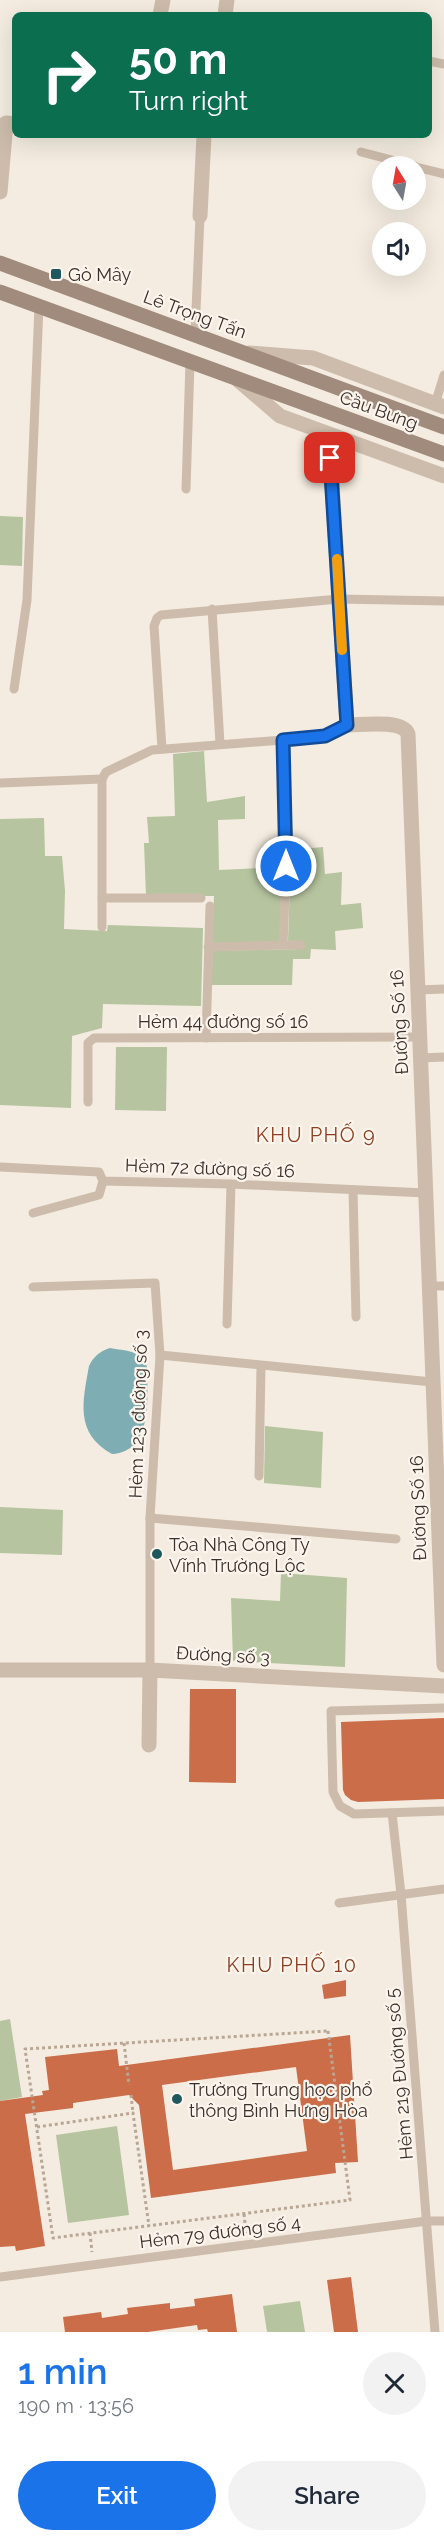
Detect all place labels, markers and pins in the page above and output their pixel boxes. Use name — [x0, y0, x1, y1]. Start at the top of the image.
place label: Gò Mây — [68, 264, 131, 285]
marker: Gò Mây — [49, 267, 63, 281]
pin — [304, 432, 355, 483]
place label: Tòa Nhà Công Ty Vĩnh Trường Lộc — [169, 1534, 310, 1576]
marker: Tòa Nhà Công Ty Vĩnh Trường Lộc — [150, 1547, 164, 1561]
place label: Trường Trung học phổ thông Bình Hưng Hòa — [189, 2079, 373, 2121]
marker: Trường Trung học phổ thông Bình Hưng Hòa — [170, 2092, 184, 2106]

